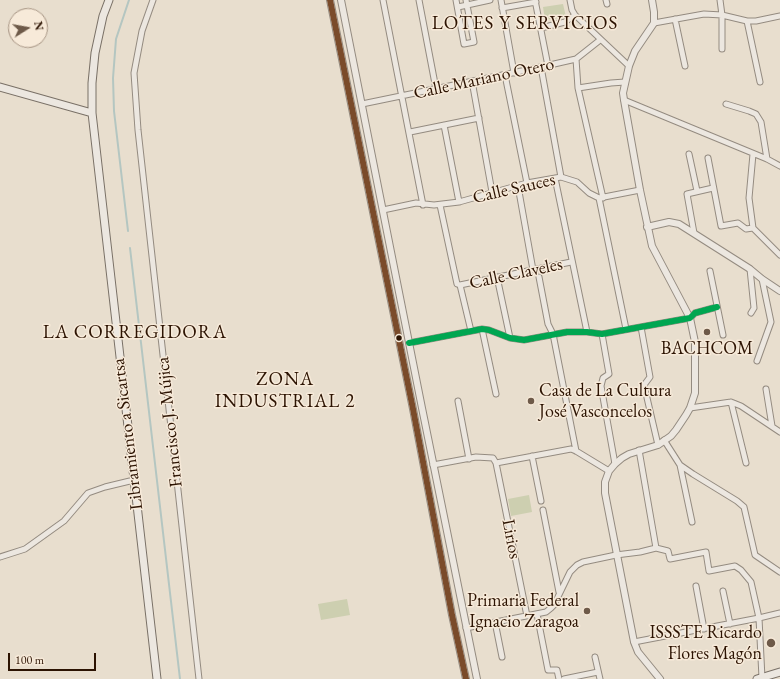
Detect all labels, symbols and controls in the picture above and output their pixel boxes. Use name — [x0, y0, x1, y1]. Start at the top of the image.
north arrow — [8, 8, 48, 48]
district label: LOTES Y SERVICIOS — [432, 13, 618, 35]
text: N — [31, 20, 47, 32]
street label: Calle Mariano Otero — [412, 54, 556, 104]
street label: Calle Sauces — [471, 169, 557, 209]
street label: Calle Claveles — [467, 254, 565, 294]
district label: LA CORREGIDORA — [43, 322, 227, 344]
marker: BACHCOM — [702, 327, 712, 337]
unlabelled marker — [394, 333, 404, 343]
place label: BACHCOM — [661, 338, 753, 360]
street label: Francisco J. Mújica — [152, 356, 188, 488]
street label: Libramiento a Sicartsa — [108, 357, 148, 511]
district label: ZONA INDUSTRIAL 2 — [215, 369, 355, 413]
place label: Casa de La Cultura José Vasconcelos — [539, 380, 671, 422]
marker: Casa de La Cultura José Vasconcelos — [526, 396, 536, 406]
street label: Lirios — [497, 517, 525, 561]
place label: Primaria Federal Ignacio Zaragoa — [467, 590, 579, 632]
marker: Primaria Federal Ignacio Zaragoa — [582, 606, 592, 616]
place label: ISSSTE Ricardo Flores Magón — [649, 622, 762, 664]
marker: ISSSTE Ricardo Flores Magón — [765, 637, 777, 649]
scale bar — [10, 645, 98, 671]
text: 100 m — [15, 652, 44, 668]

